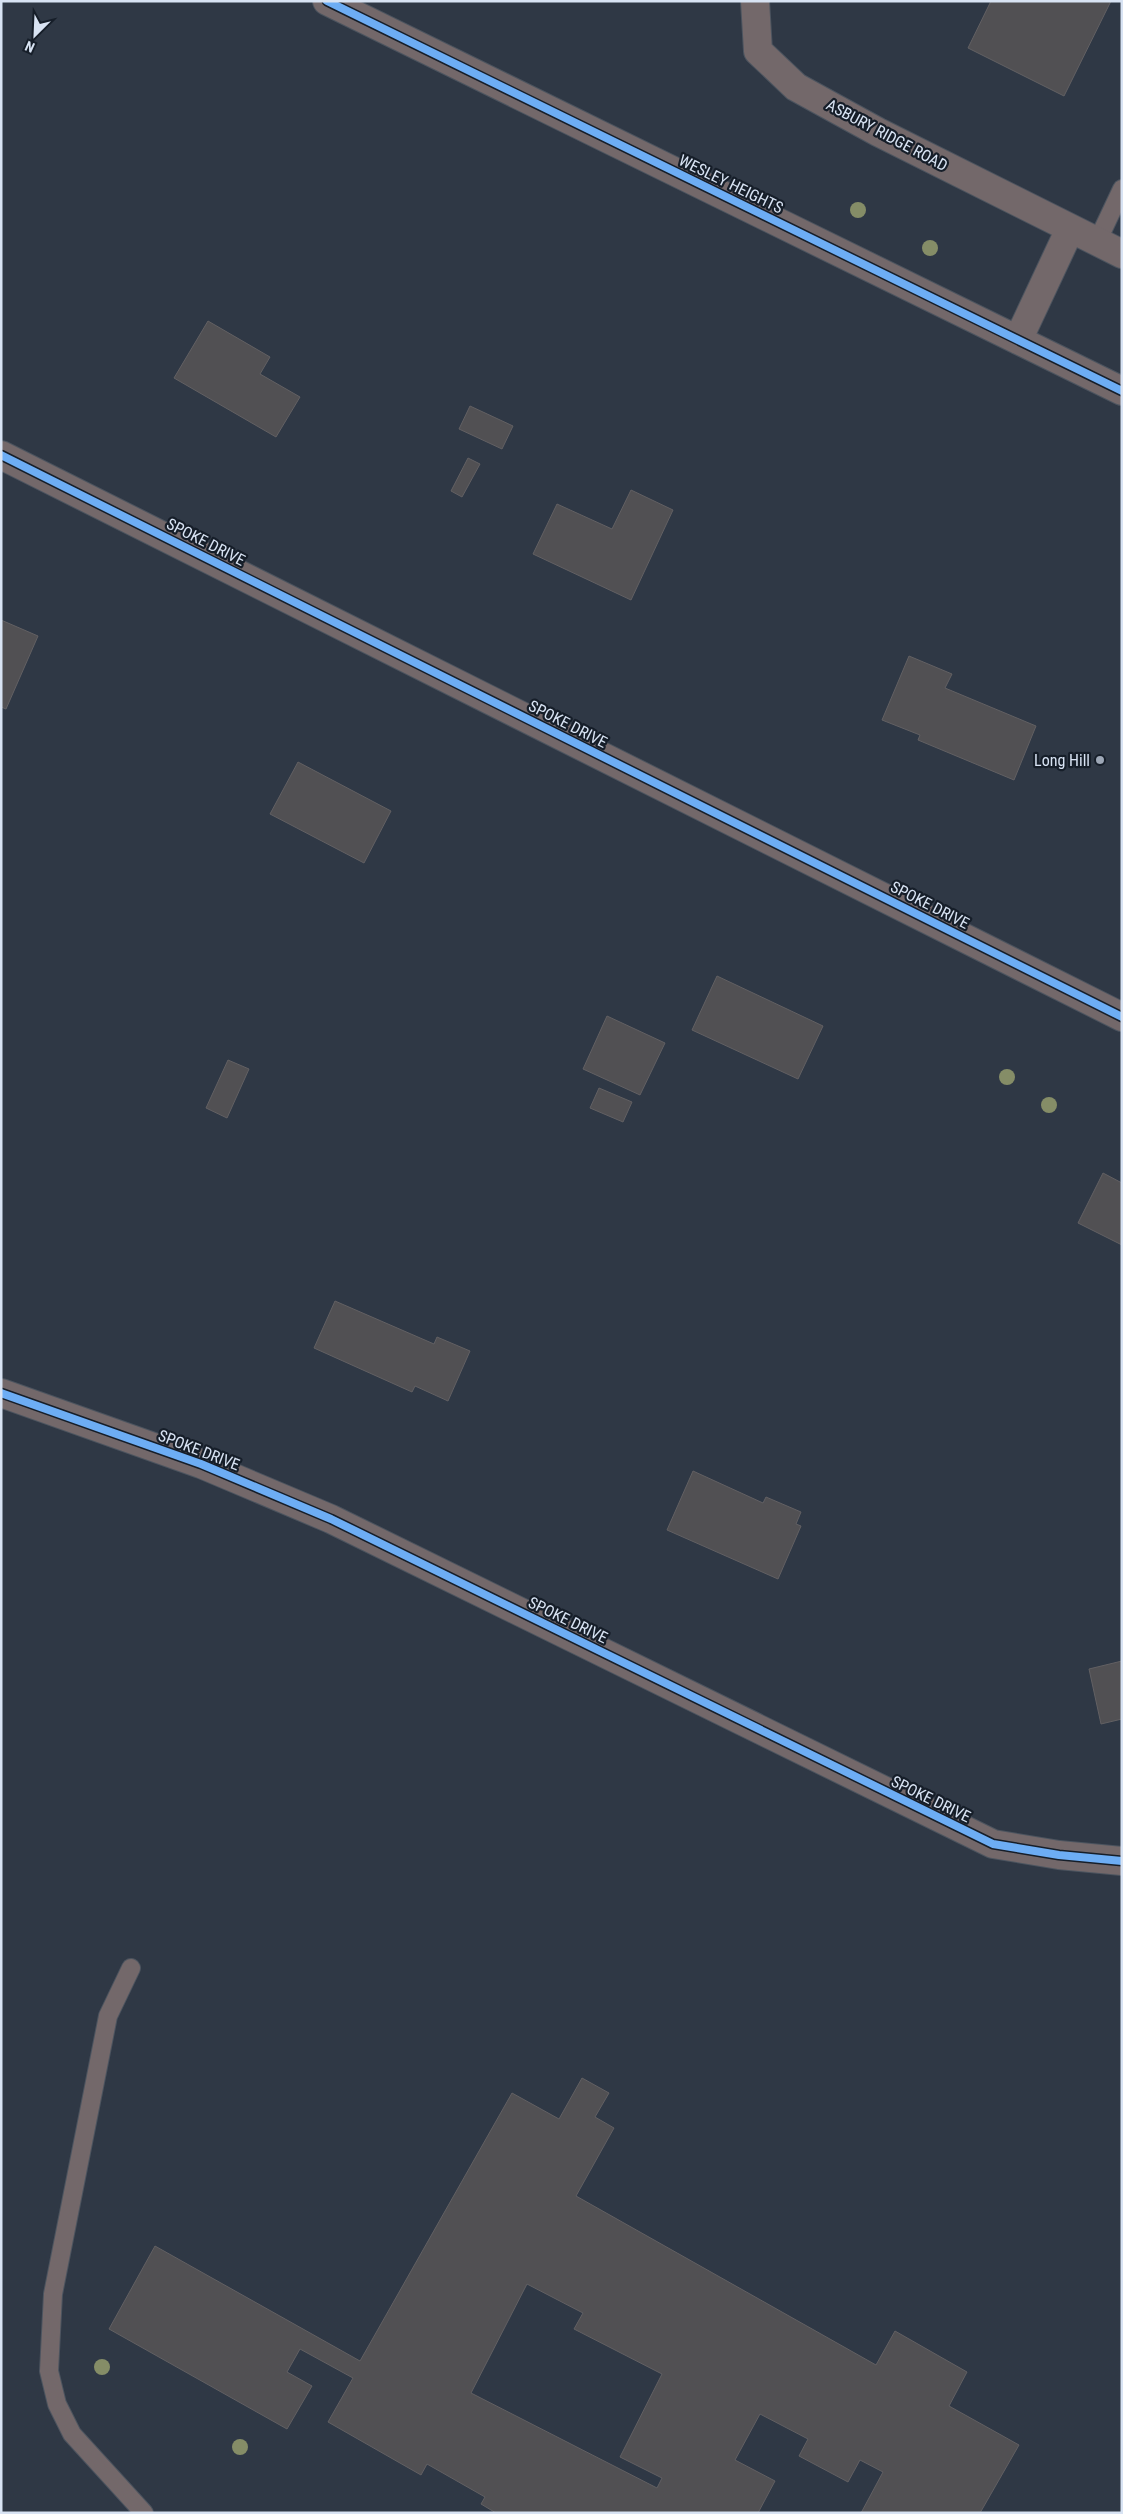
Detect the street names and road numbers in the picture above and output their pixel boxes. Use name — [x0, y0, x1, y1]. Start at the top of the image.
street label: ASBURY RIDGE ROAD — [823, 95, 951, 175]
street label: WESLEY HEIGHTS — [676, 151, 786, 217]
street label: SPOKE DRIVE — [164, 514, 249, 570]
street label: SPOKE DRIVE — [526, 696, 611, 752]
street label: SPOKE DRIVE — [888, 877, 973, 933]
street label: SPOKE DRIVE — [156, 1426, 242, 1474]
street label: SPOKE DRIVE — [525, 1593, 611, 1647]
street label: SPOKE DRIVE — [888, 1772, 974, 1826]

